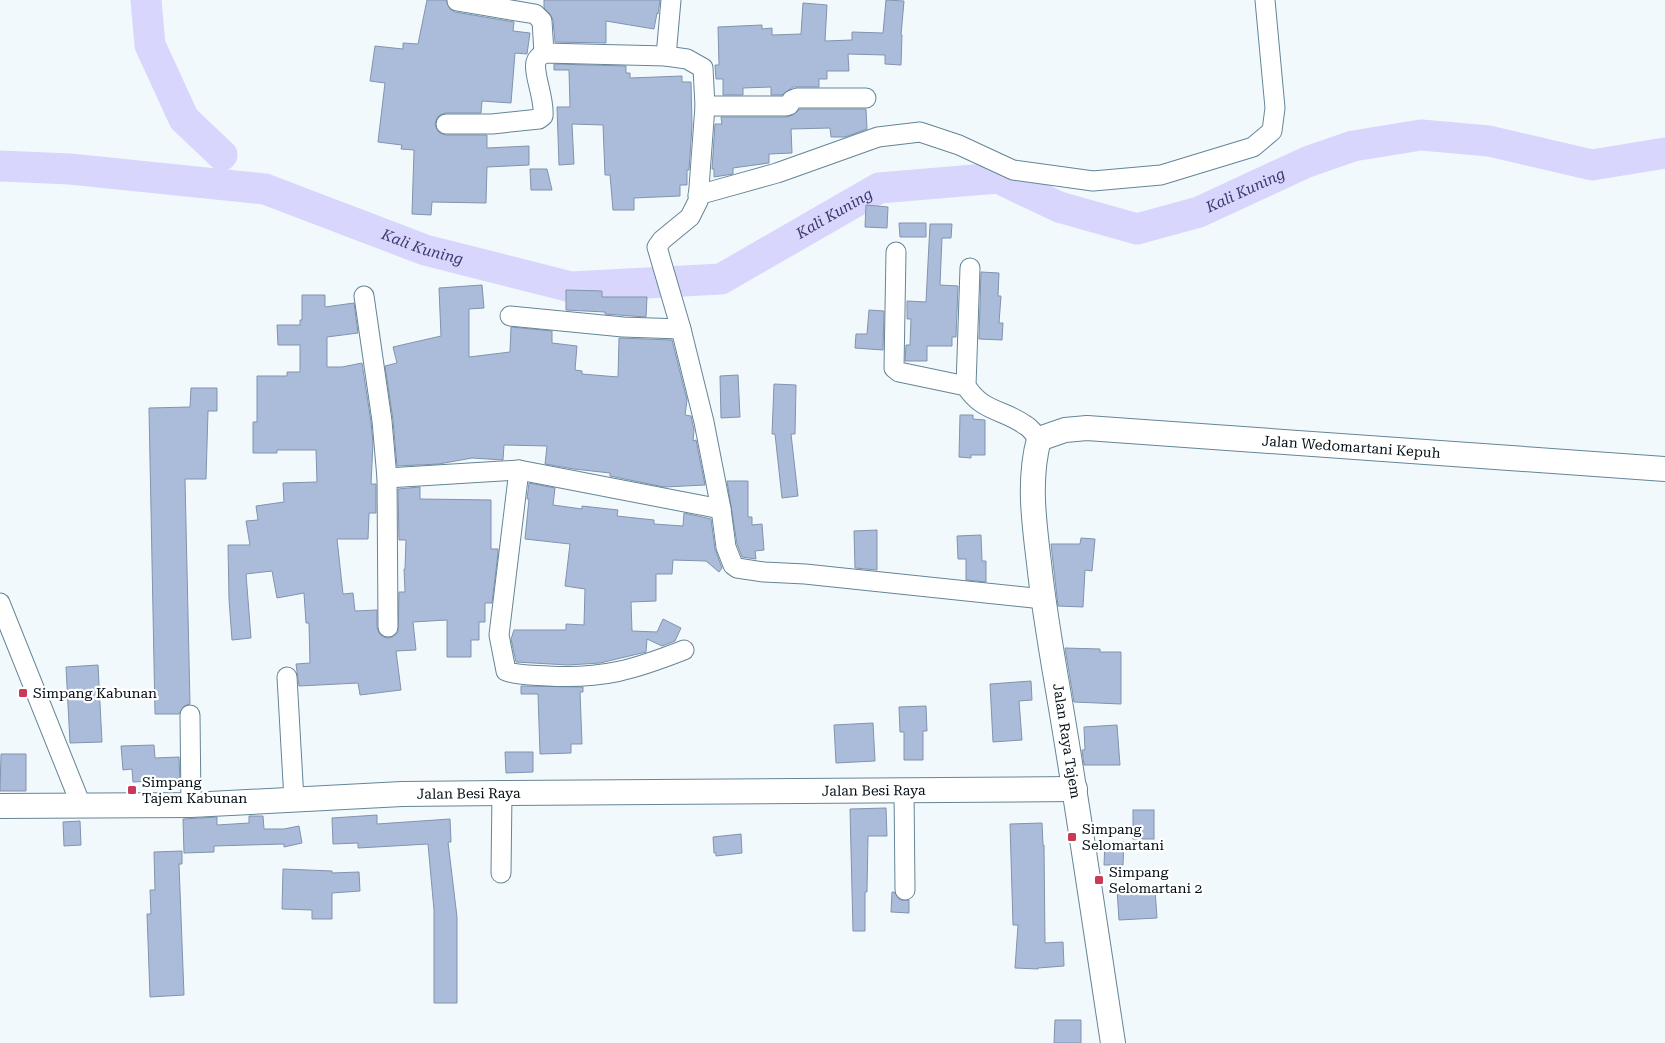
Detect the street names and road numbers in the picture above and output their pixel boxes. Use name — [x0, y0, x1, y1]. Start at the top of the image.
street label: Jalan Wedomartani Kepuh — [1261, 432, 1441, 461]
street label: Jalan Raya Tajem — [1050, 682, 1084, 800]
street label: Jalan Besi Raya — [822, 782, 926, 799]
street label: Jalan Besi Raya — [417, 785, 521, 802]

